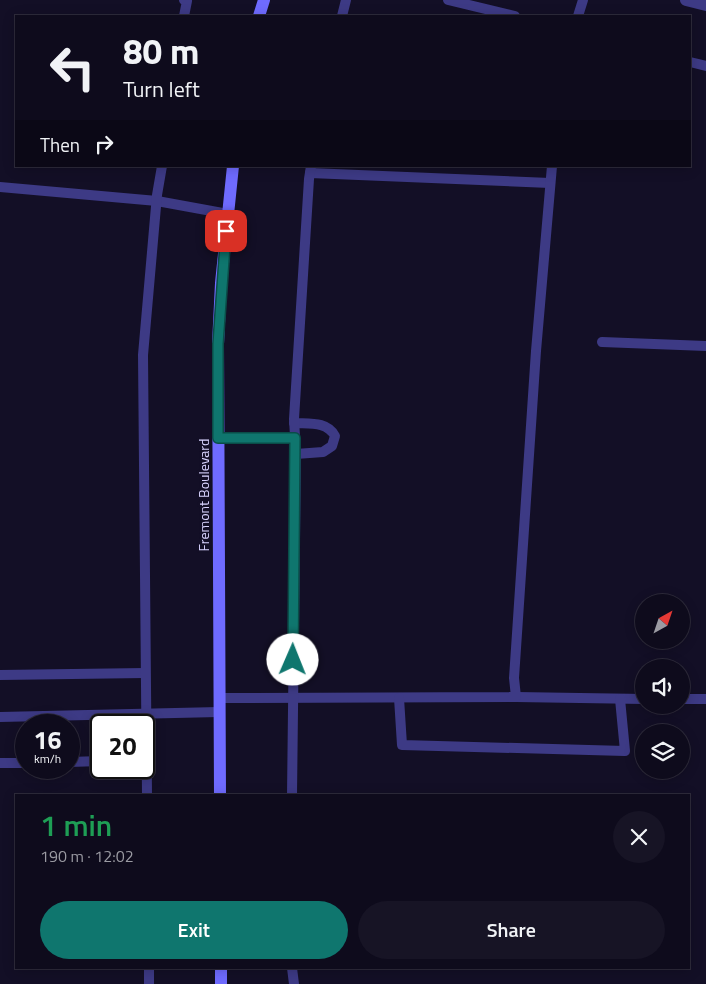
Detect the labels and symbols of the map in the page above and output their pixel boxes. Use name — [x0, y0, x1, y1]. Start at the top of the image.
pin — [205, 210, 247, 252]
street label: Fremont Boulevard — [193, 439, 214, 551]
north arrow — [635, 594, 690, 649]
position arrow — [266, 633, 318, 685]
speed limit sign: 20 — [90, 714, 155, 779]

